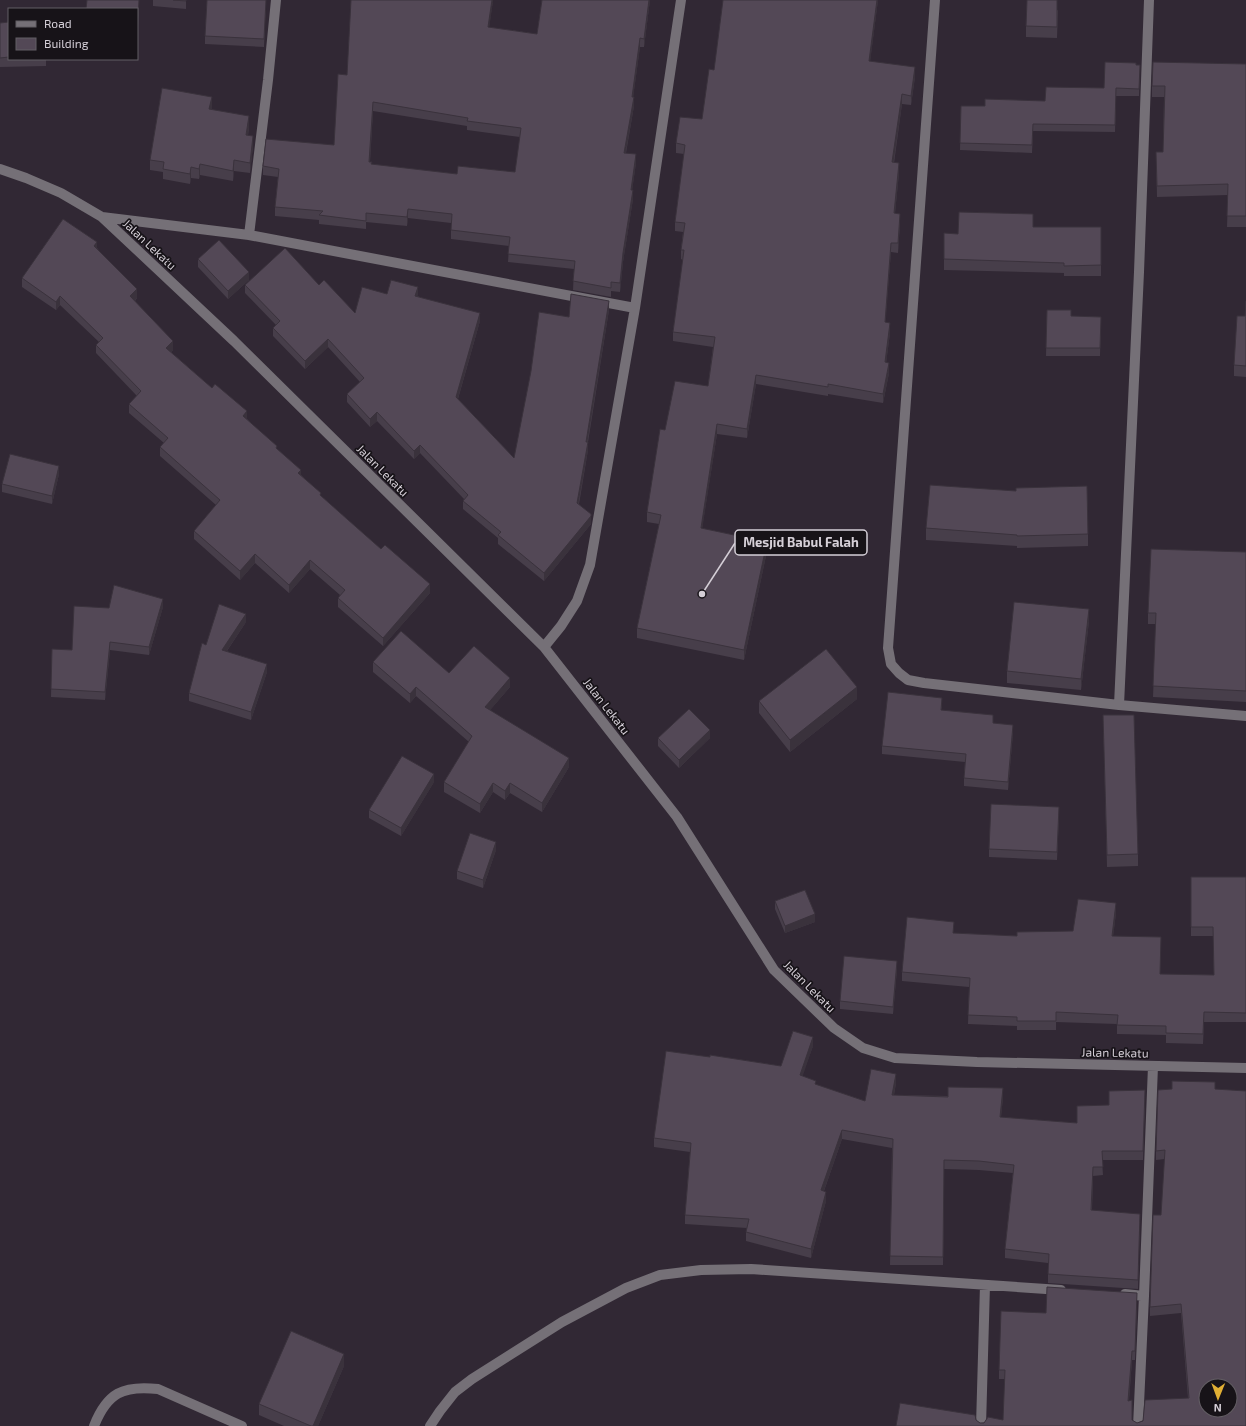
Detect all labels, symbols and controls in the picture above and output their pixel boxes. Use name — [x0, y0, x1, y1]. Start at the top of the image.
legend — [8, 8, 138, 60]
text: Road — [44, 16, 72, 30]
text: Building — [44, 36, 89, 50]
street label: Jalan Lekatu — [121, 216, 179, 272]
street label: Jalan Lekatu — [354, 441, 412, 499]
callout: Mesjid Babul Falah — [735, 530, 867, 555]
text: Mesjid Babul Falah — [743, 534, 859, 550]
street label: Jalan Lekatu — [581, 675, 633, 737]
street label: Jalan Lekatu — [781, 957, 839, 1015]
street label: Jalan Lekatu — [1081, 1044, 1149, 1060]
north arrow — [1198, 1378, 1238, 1418]
text: N — [1214, 1402, 1222, 1415]

